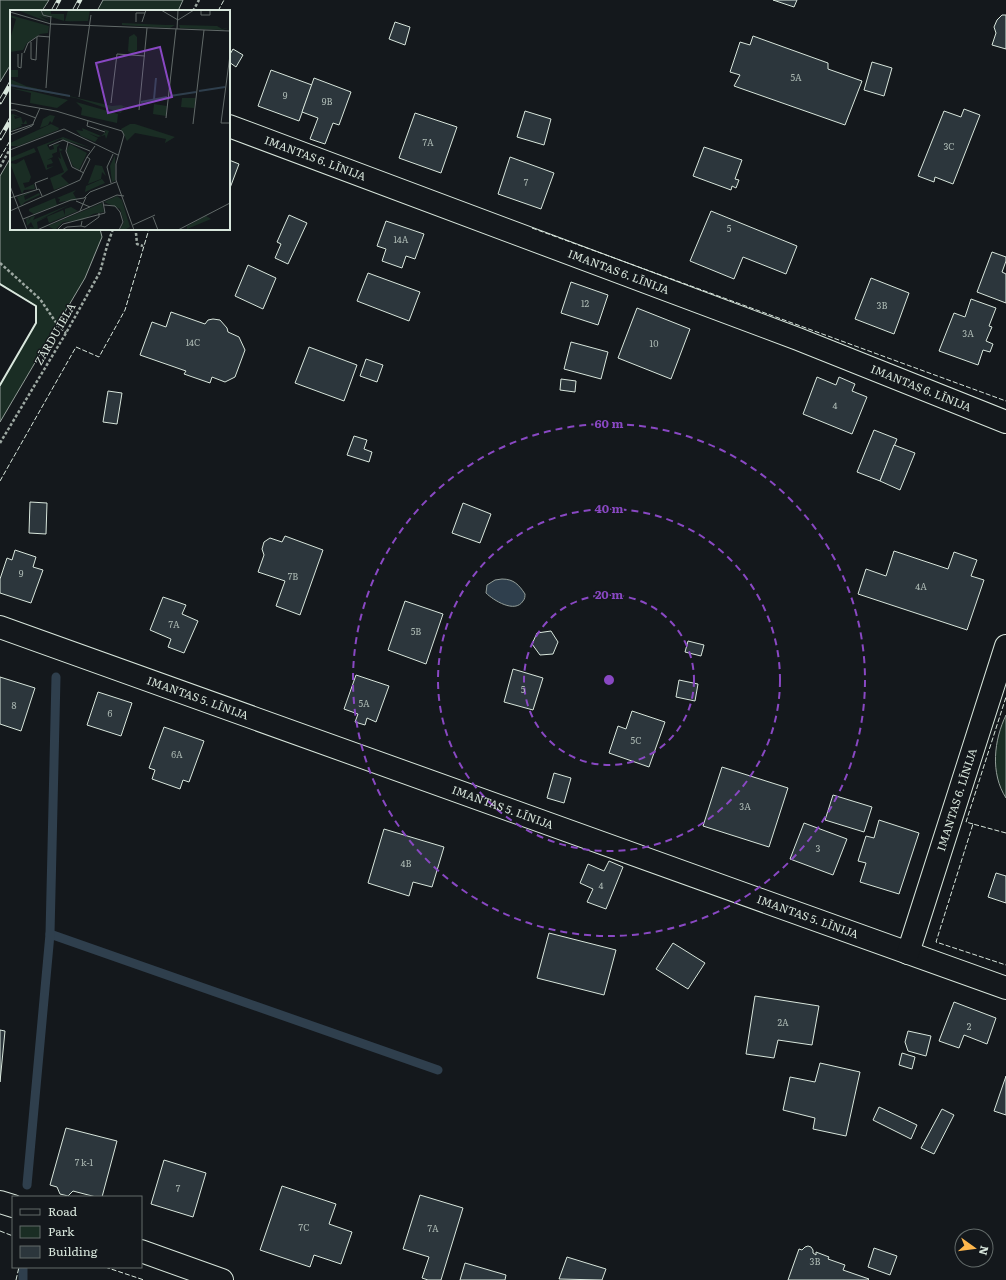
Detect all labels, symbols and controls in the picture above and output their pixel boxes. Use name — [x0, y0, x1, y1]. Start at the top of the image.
inset map — [10, 10, 230, 230]
house number: 5A — [790, 70, 802, 84]
house number: 9 — [283, 88, 288, 102]
house number: 9B — [322, 94, 332, 108]
street label: IMANTAS 6. LĪNIJA — [263, 131, 369, 184]
house number: 7A — [422, 135, 434, 149]
house number: 3C — [943, 139, 955, 153]
house number: 7 — [524, 175, 529, 189]
house number: 5 — [727, 221, 732, 235]
house number: 14A — [394, 232, 409, 246]
street label: IMANTAS 6. LĪNIJA — [566, 245, 672, 297]
house number: 12 — [581, 296, 590, 310]
house number: 3B — [877, 298, 887, 312]
street label: ZĀRDU IELA — [30, 299, 78, 368]
house number: 3A — [962, 326, 974, 340]
house number: 14C — [186, 335, 200, 349]
house number: 10 — [650, 336, 658, 350]
street label: IMANTAS 6. LĪNIJA — [869, 360, 974, 414]
house number: 4 — [833, 398, 838, 412]
text: 60 m — [595, 414, 623, 432]
text: 40 m — [595, 499, 624, 517]
house number: 9 — [19, 566, 24, 580]
house number: 7B — [288, 569, 298, 583]
house number: 4A — [915, 579, 927, 593]
text: 20 m — [595, 585, 623, 603]
house number: 7A — [168, 617, 180, 631]
house number: 5B — [411, 624, 421, 638]
street label: IMANTAS 5. LĪNIJA — [145, 671, 251, 723]
centre of rings — [602, 673, 616, 687]
house number: 5 — [521, 682, 526, 696]
house number: 5A — [358, 696, 370, 710]
house number: 8 — [12, 698, 17, 712]
house number: 6 — [108, 706, 113, 720]
house number: 5C — [631, 733, 641, 747]
street label: IMANTAS 6. LĪNIJA — [932, 746, 980, 853]
house number: 6A — [171, 747, 183, 761]
street label: IMANTAS 5. LĪNIJA — [450, 781, 556, 832]
house number: 3A — [739, 799, 751, 813]
house number: 3 — [816, 841, 821, 855]
house number: 4B — [401, 856, 412, 870]
house number: 4 — [599, 878, 604, 892]
street label: IMANTAS 5. LĪNIJA — [755, 890, 861, 941]
house number: 2A — [777, 1015, 789, 1029]
house number: 2 — [967, 1019, 972, 1033]
house number: 7 k-1 — [75, 1155, 94, 1169]
house number: 7 — [176, 1181, 181, 1195]
legend — [12, 1196, 142, 1268]
text: Road — [48, 1202, 78, 1220]
house number: 7C — [299, 1220, 309, 1234]
house number: 7A — [427, 1221, 439, 1235]
text: Park — [48, 1222, 75, 1240]
north arrow — [954, 1228, 994, 1268]
text: Building — [48, 1242, 98, 1260]
text: N — [976, 1244, 994, 1257]
house number: 3B — [810, 1254, 820, 1268]

